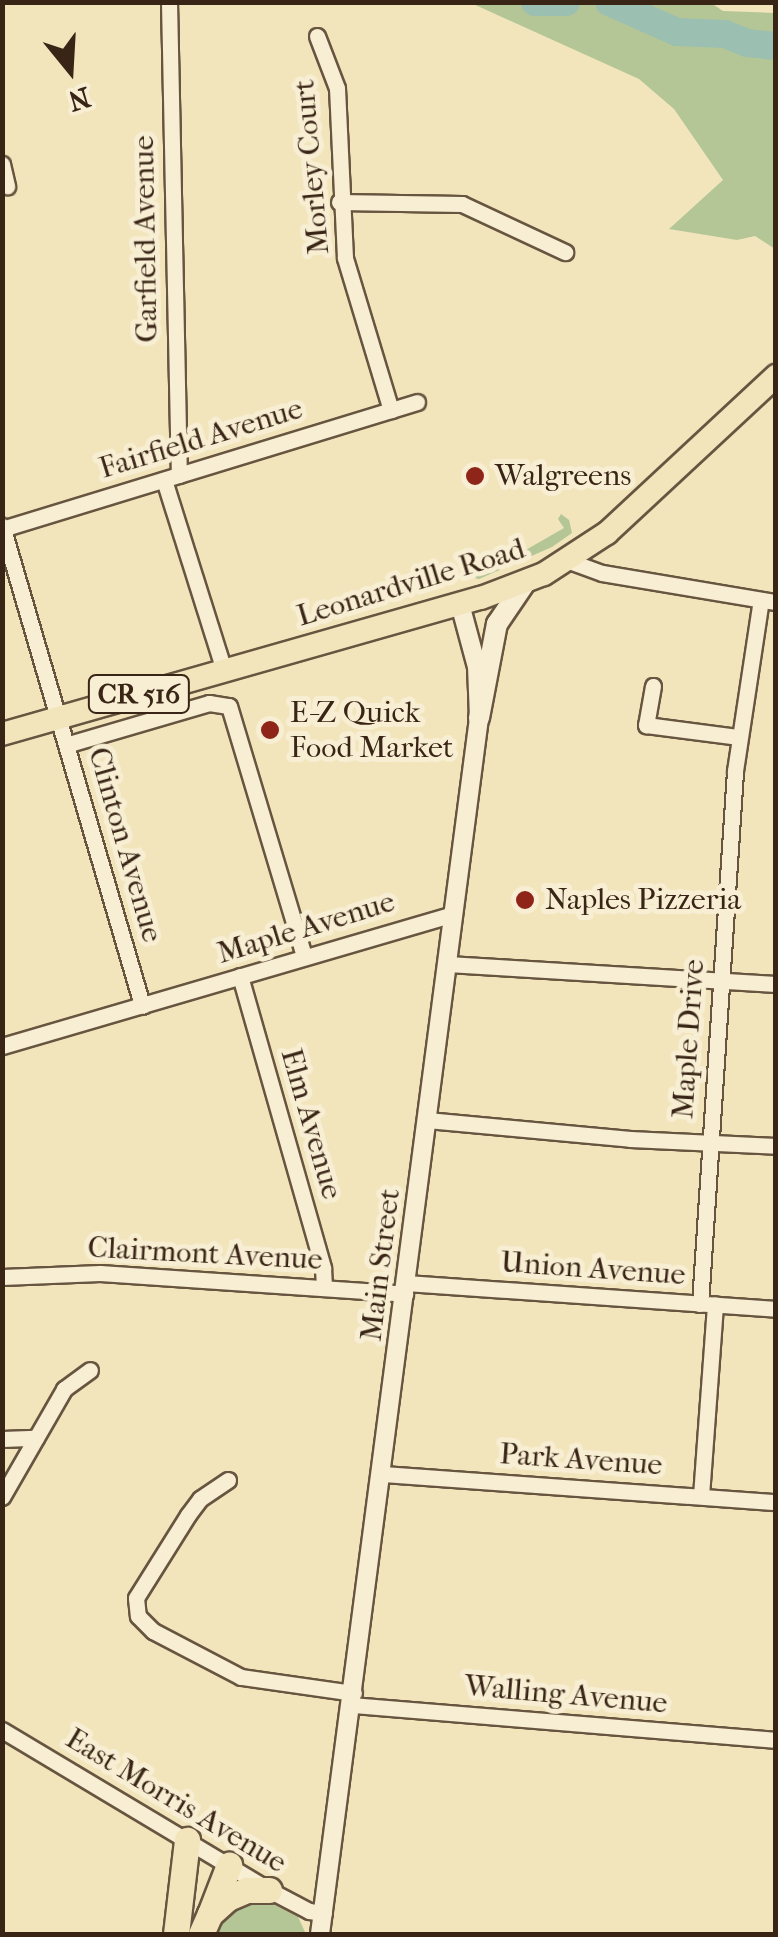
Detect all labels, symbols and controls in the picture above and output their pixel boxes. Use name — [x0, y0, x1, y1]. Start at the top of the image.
north arrow — [20, 20, 120, 120]
street label: Morley Court — [286, 78, 338, 256]
text: N — [64, 80, 95, 118]
street label: Garfield Avenue — [126, 135, 166, 343]
street label: Fairfield Avenue — [95, 391, 307, 487]
place label: Walgreens — [495, 458, 631, 494]
marker: Walgreens — [464, 465, 486, 487]
street label: Leonardville Road — [293, 531, 529, 635]
road number: CR 516 — [86, 671, 192, 717]
place label: E-Z Quick Food Market — [290, 695, 454, 766]
marker: E-Z Quick Food Market — [259, 719, 281, 741]
street label: Clinton Avenue — [80, 743, 170, 947]
place label: Naples Pizzeria — [545, 882, 741, 918]
street label: Maple Avenue — [213, 884, 399, 972]
marker: Naples Pizzeria — [514, 889, 536, 911]
street label: Maple Drive — [665, 958, 713, 1120]
street label: Elm Avenue — [272, 1045, 350, 1203]
street label: Main Street — [354, 1187, 408, 1343]
street label: Clairmont Avenue — [87, 1230, 323, 1278]
street label: Union Avenue — [499, 1245, 687, 1293]
street label: Park Avenue — [498, 1436, 664, 1484]
street label: Walling Avenue — [463, 1668, 669, 1722]
street label: East Morris Avenue — [59, 1721, 293, 1881]

